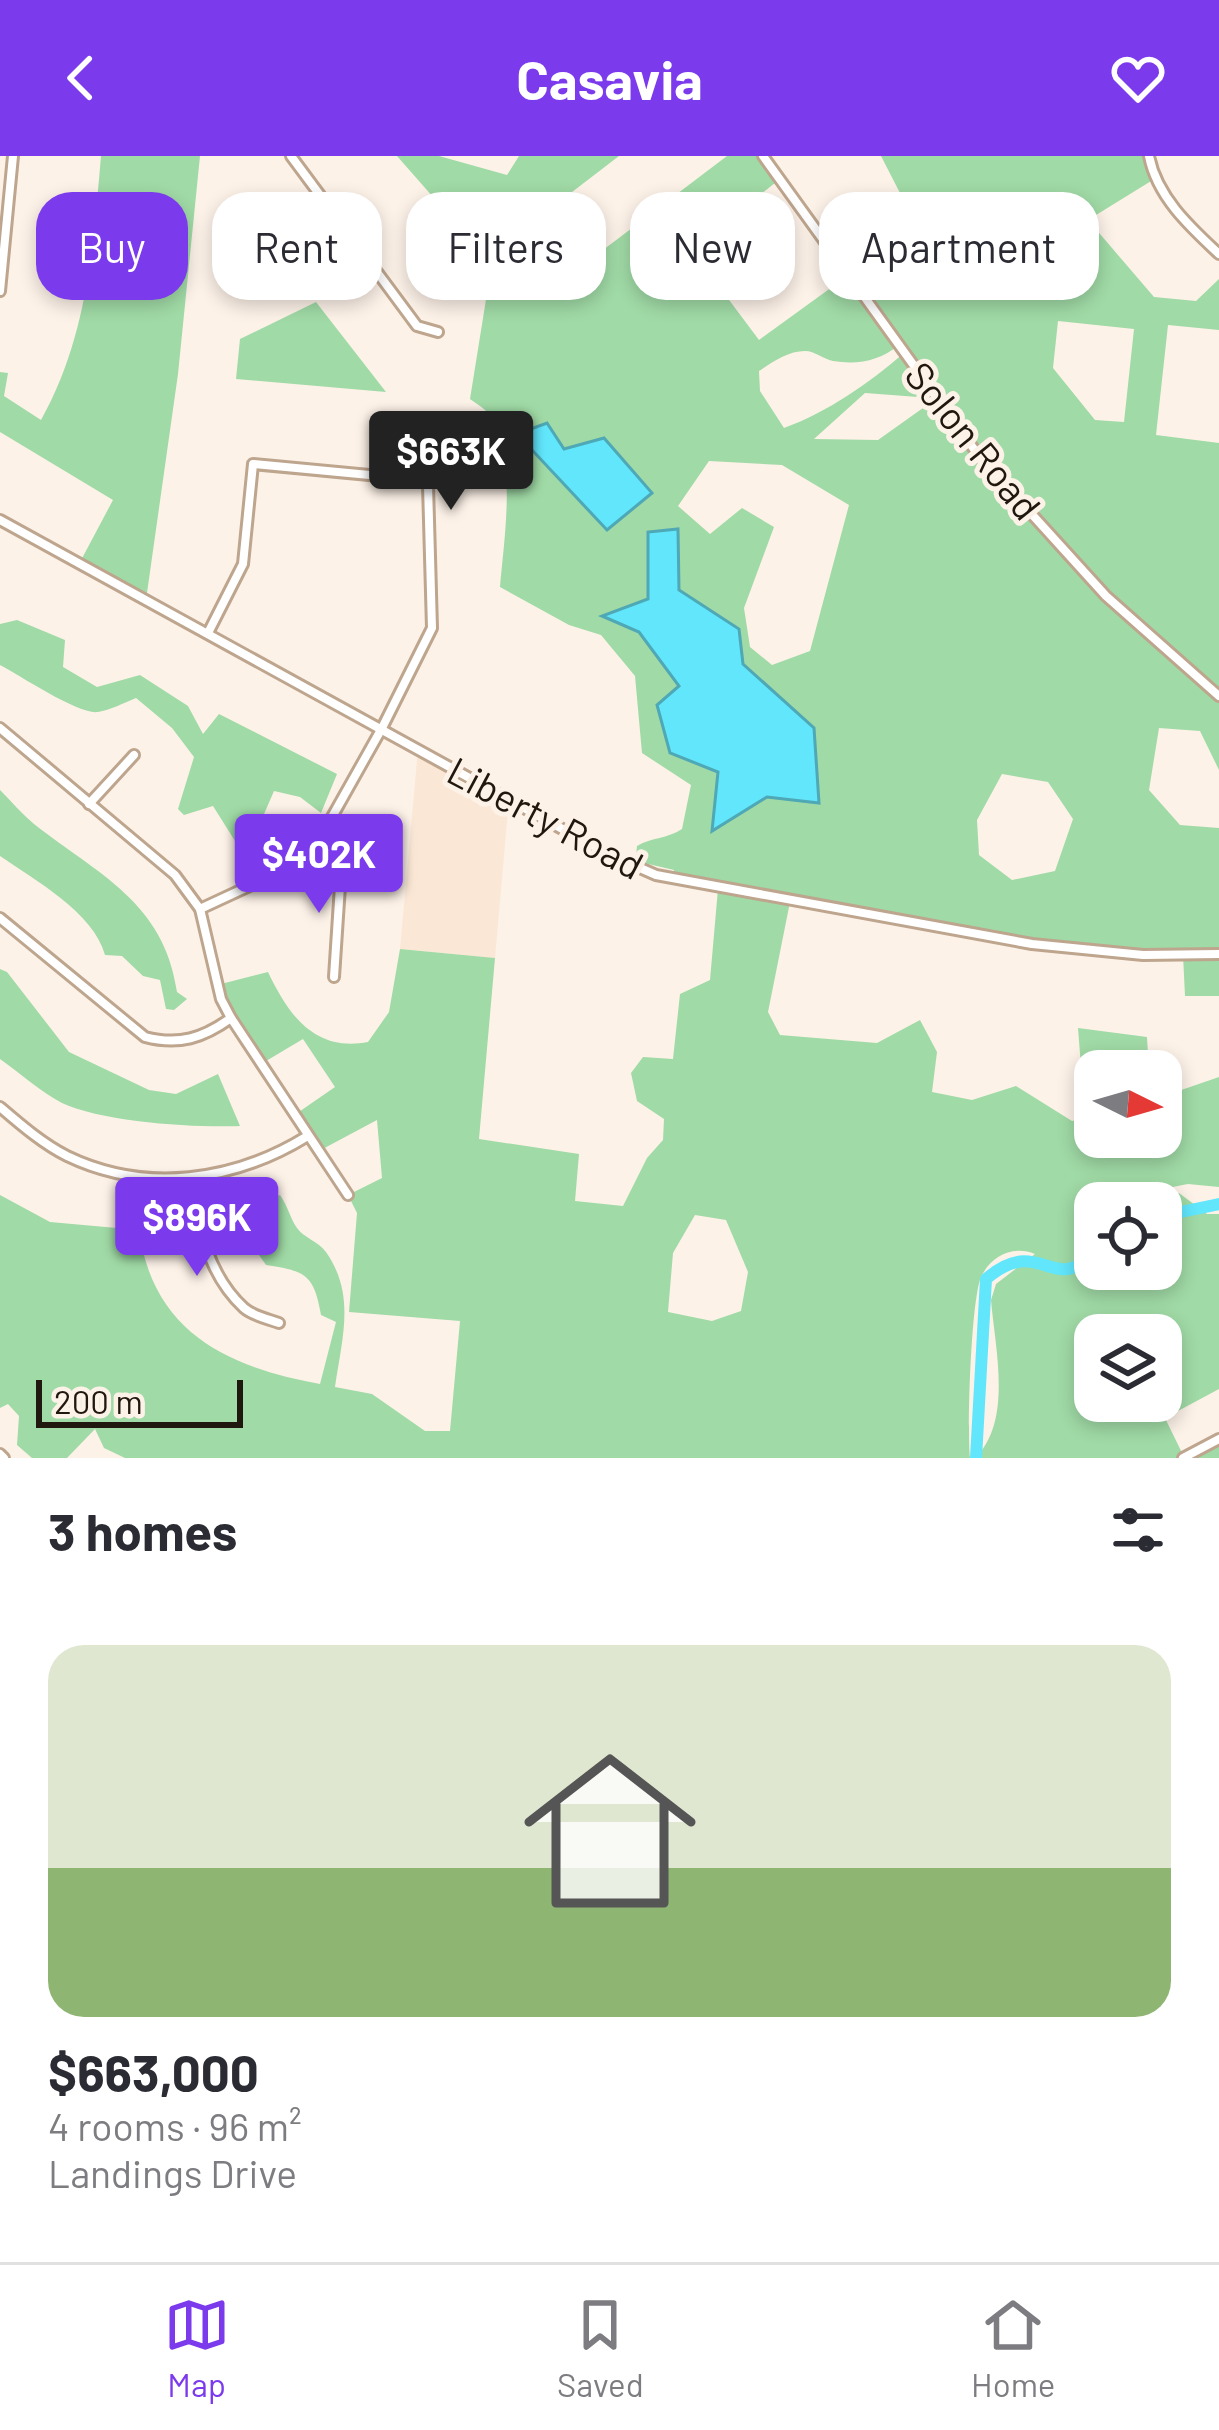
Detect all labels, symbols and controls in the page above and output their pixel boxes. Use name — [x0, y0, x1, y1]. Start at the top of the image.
icon: back — [48, 45, 114, 111]
icon: heart — [1105, 45, 1171, 111]
text: Casavia — [516, 46, 703, 111]
chip: Buy — [36, 192, 188, 300]
chip: Rent — [212, 192, 382, 300]
chip: Filters — [406, 192, 606, 300]
chip: New — [630, 192, 795, 300]
chip: Apartment — [819, 192, 1099, 300]
street label: Solon Road — [896, 352, 1052, 528]
pin: $663K — [367, 411, 535, 513]
text: $663K — [396, 426, 506, 473]
street label: Liberty Road — [440, 746, 652, 888]
pin: $402K — [235, 814, 403, 916]
text: $402K — [262, 829, 376, 876]
north arrow — [1074, 1050, 1182, 1158]
map controls — [1074, 1050, 1182, 1422]
pin: $896K — [113, 1177, 281, 1279]
button: locate — [1074, 1182, 1182, 1290]
text: $896K — [142, 1192, 252, 1239]
button: layers — [1074, 1314, 1182, 1422]
scale bar — [36, 1374, 243, 1427]
text: 200 m — [54, 1381, 143, 1421]
icon: filters — [1105, 1497, 1171, 1563]
text: 3 homes — [48, 1500, 237, 1561]
icon: home — [502, 1723, 718, 1939]
text: $663,000 — [48, 2041, 259, 2102]
text: 4 rooms · 96 m² — [48, 2102, 302, 2149]
text: Landings Drive — [48, 2149, 297, 2196]
tab: Map — [164, 2292, 230, 2404]
tab: Saved — [557, 2292, 644, 2404]
tab: Home — [971, 2292, 1055, 2404]

